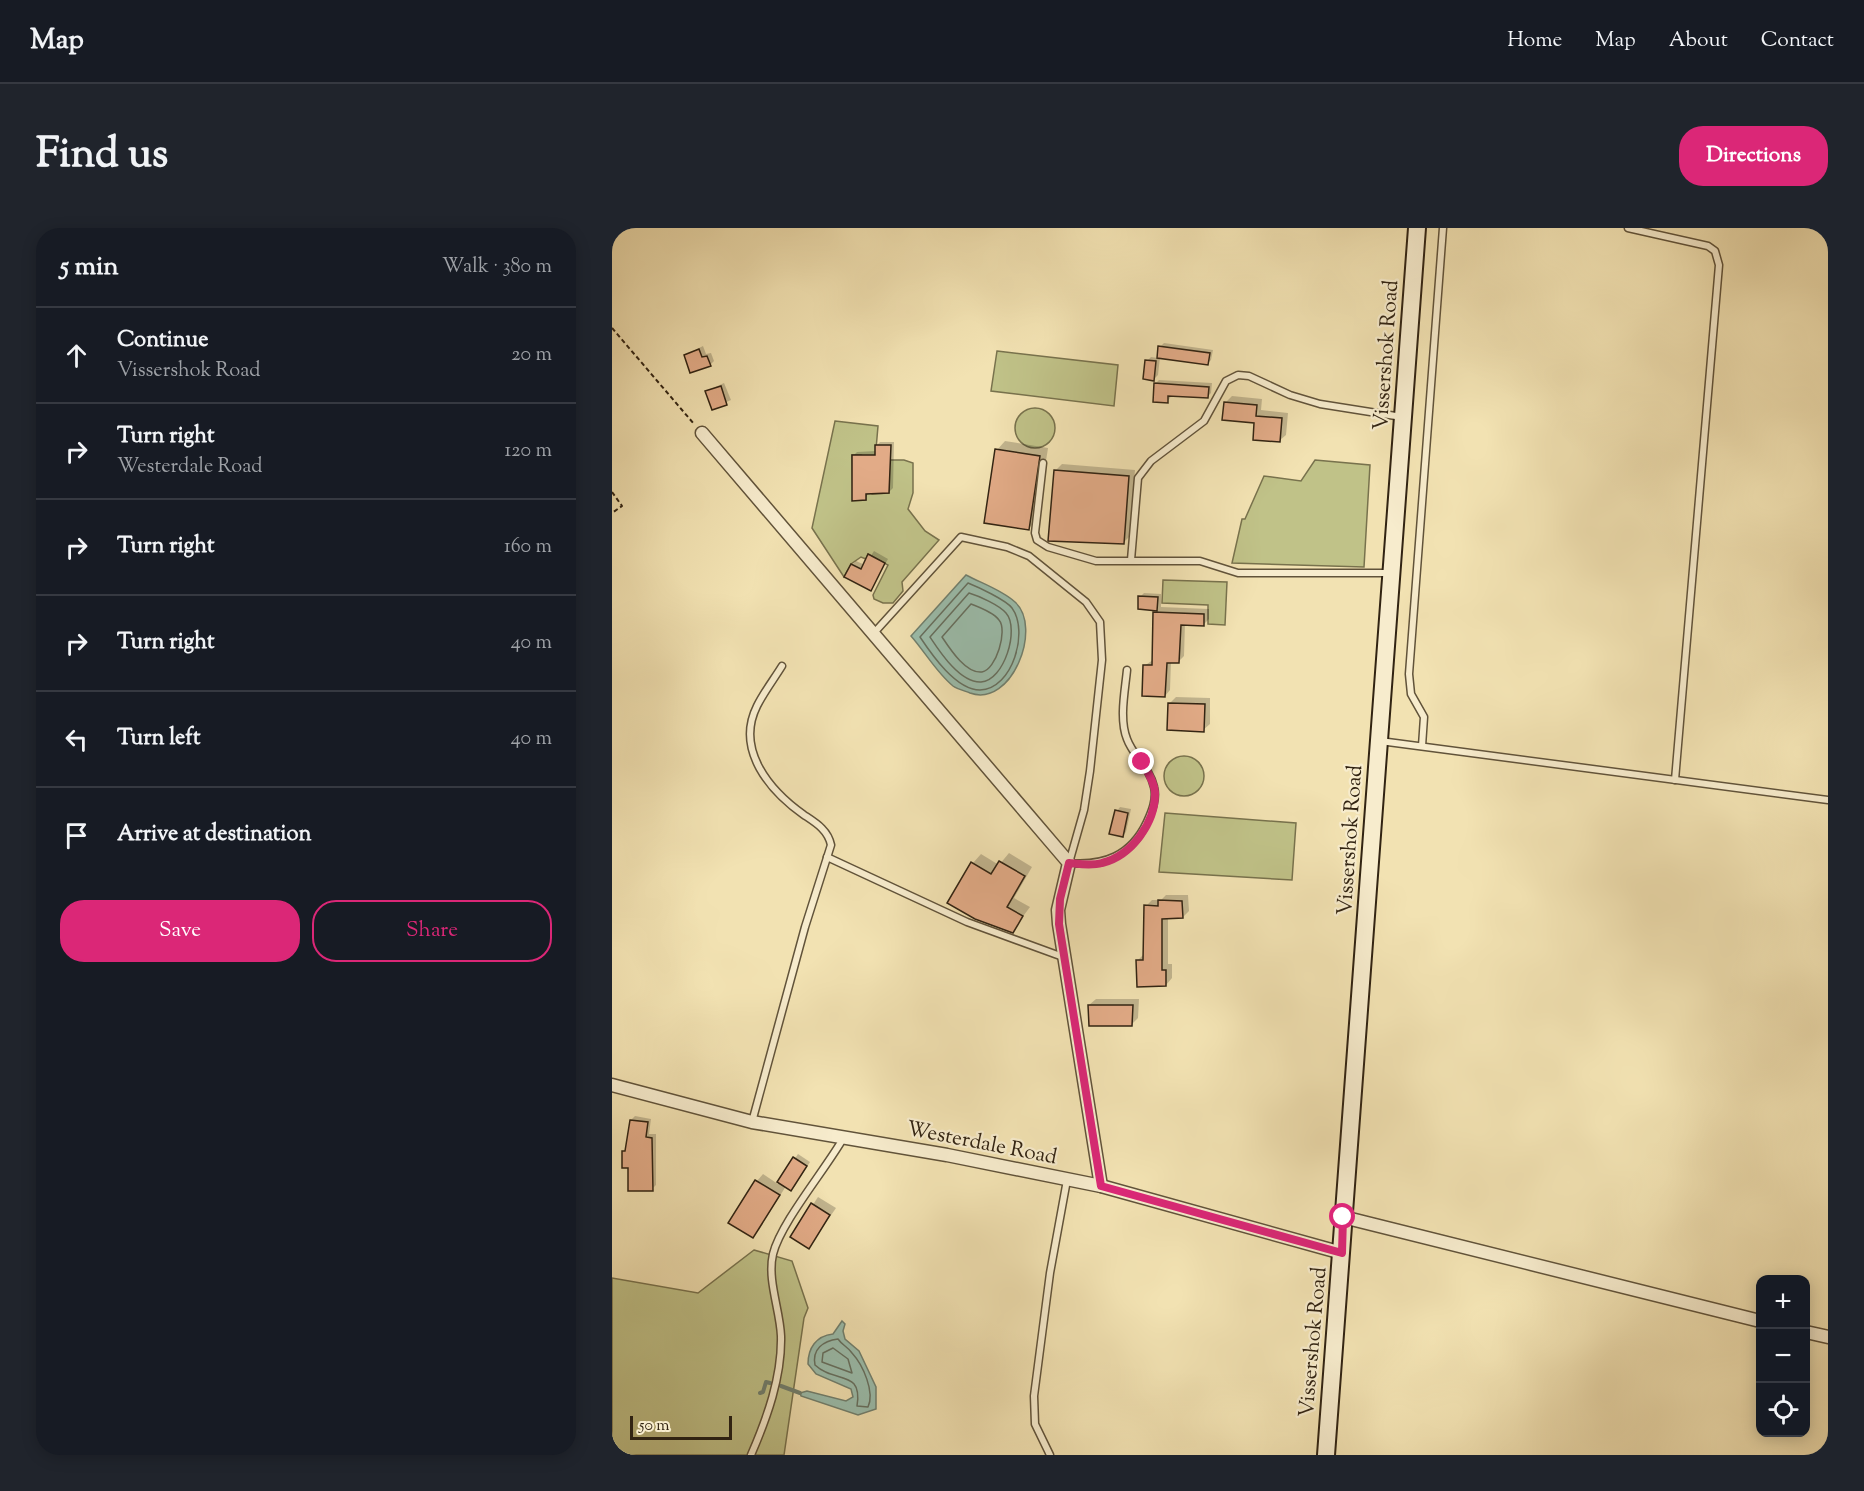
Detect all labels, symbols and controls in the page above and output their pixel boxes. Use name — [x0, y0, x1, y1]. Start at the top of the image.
text: Map — [30, 21, 84, 61]
text: Home — [1507, 26, 1562, 56]
text: Map — [1595, 26, 1636, 56]
text: About — [1669, 26, 1728, 56]
text: Contact — [1761, 26, 1834, 56]
text: Find us — [36, 126, 168, 186]
button: Directions — [1679, 126, 1828, 186]
text: 5 min — [60, 249, 119, 286]
text: Walk · 380 m — [442, 253, 552, 282]
street label: Vissershok Road — [1367, 279, 1407, 431]
text: Continue — [117, 325, 208, 357]
icon: ahead — [60, 339, 93, 372]
text: 20 m — [511, 341, 552, 370]
text: Vissershok Road — [117, 357, 261, 386]
text: Turn right — [117, 421, 214, 453]
icon: right — [60, 435, 93, 468]
text: 120 m — [504, 437, 552, 466]
text: Westerdale Road — [117, 453, 263, 482]
icon: right — [60, 531, 93, 564]
text: Turn right — [117, 531, 214, 563]
text: 160 m — [504, 533, 552, 562]
icon: right — [60, 627, 93, 660]
text: Turn right — [117, 627, 214, 659]
text: 40 m — [511, 629, 552, 658]
icon: left — [60, 723, 93, 756]
text: Turn left — [117, 723, 200, 755]
text: 40 m — [511, 725, 552, 754]
route end — [1128, 748, 1154, 774]
street label: Vissershok Road — [1331, 764, 1371, 916]
icon: arrive — [60, 819, 93, 852]
text: Arrive at destination — [117, 819, 312, 851]
button: Save — [60, 900, 300, 962]
button: Share — [312, 900, 552, 962]
street label: Westerdale Road — [904, 1115, 1060, 1173]
route start — [1329, 1203, 1355, 1229]
street label: Vissershok Road — [1292, 1266, 1336, 1419]
map controls — [1756, 1275, 1810, 1437]
button: + — [1756, 1275, 1810, 1329]
button: − — [1756, 1329, 1810, 1383]
button: locate — [1756, 1383, 1810, 1437]
scale bar — [630, 1413, 732, 1440]
text: 50 m — [639, 1415, 670, 1438]

